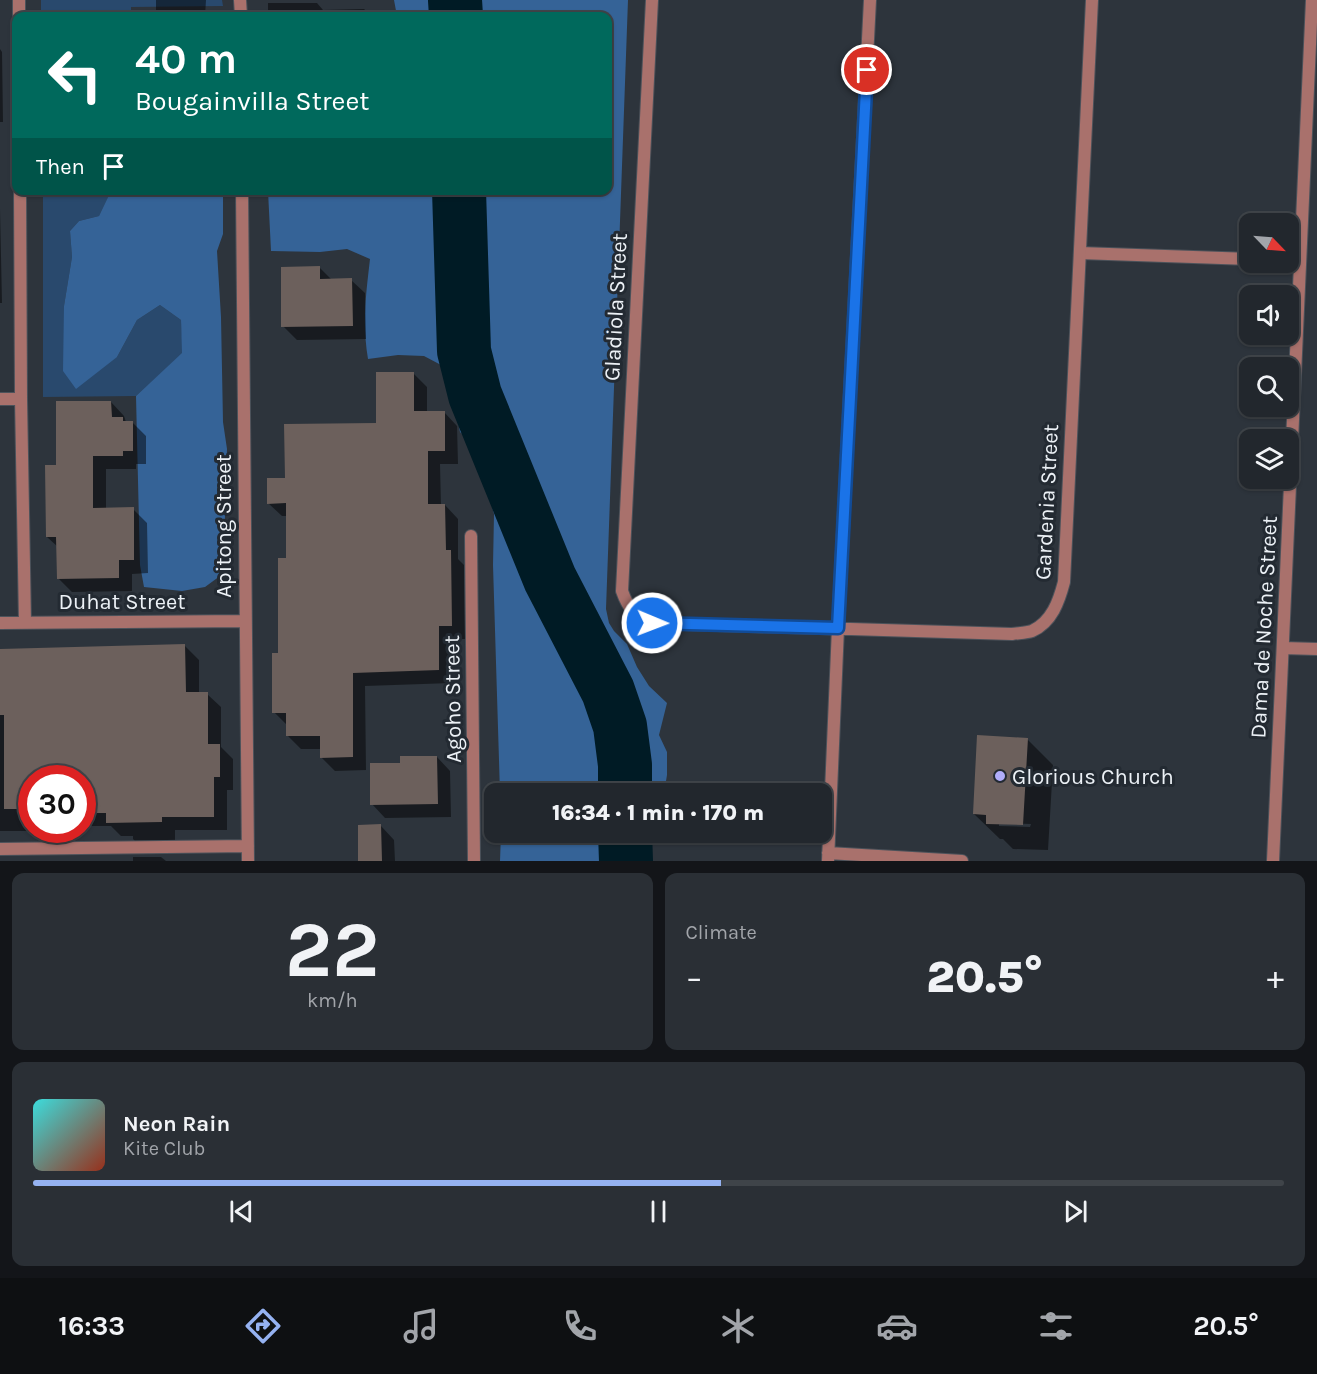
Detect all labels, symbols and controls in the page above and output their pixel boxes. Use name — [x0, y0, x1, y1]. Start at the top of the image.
text: 40 m — [135, 34, 237, 84]
icon: left — [36, 36, 114, 114]
pin — [841, 44, 892, 95]
icon: arrive — [850, 53, 883, 86]
text: Bougainvilla Street — [135, 85, 369, 117]
icon: arrive — [97, 150, 130, 183]
text: Then — [36, 154, 85, 180]
north arrow — [1239, 213, 1299, 273]
map controls — [1239, 213, 1299, 489]
street label: Gladiola Street — [599, 232, 633, 382]
button: sound — [1239, 285, 1299, 345]
button: search — [1239, 357, 1299, 417]
street label: Gardenia Street — [1030, 423, 1064, 581]
button: layers — [1239, 429, 1299, 489]
street label: Apitong Street — [211, 454, 237, 598]
street label: Dama de Noche Street — [1245, 515, 1283, 739]
street label: Duhat Street — [58, 589, 186, 615]
position arrow — [620, 591, 684, 655]
street label: Agoho Street — [439, 635, 467, 763]
place label: Glorious Church — [1012, 764, 1174, 790]
speed limit sign: 30 — [18, 765, 96, 843]
marker: Glorious Church — [993, 769, 1007, 783]
text: 16:34 · 1 min · 170 m — [552, 800, 764, 826]
text: 22 — [285, 904, 379, 996]
text: Climate — [686, 921, 757, 944]
text: 20.5° — [926, 951, 1043, 1003]
text: − — [686, 958, 703, 996]
text: + — [1267, 958, 1284, 996]
text: km/h — [307, 989, 358, 1012]
text: Neon Rain — [123, 1111, 230, 1137]
text: Kite Club — [123, 1137, 205, 1160]
icon: previous — [225, 1195, 258, 1228]
icon: pause — [642, 1195, 675, 1228]
icon: next — [1059, 1195, 1092, 1228]
icon: directions — [242, 1305, 284, 1347]
icon: music — [400, 1305, 442, 1347]
icon: phone — [559, 1305, 601, 1347]
icon: climate — [717, 1305, 759, 1347]
icon: car — [876, 1305, 918, 1347]
icon: filters — [1035, 1305, 1077, 1347]
text: 16:33 — [58, 1310, 125, 1342]
text: 20.5° — [1193, 1310, 1259, 1342]

